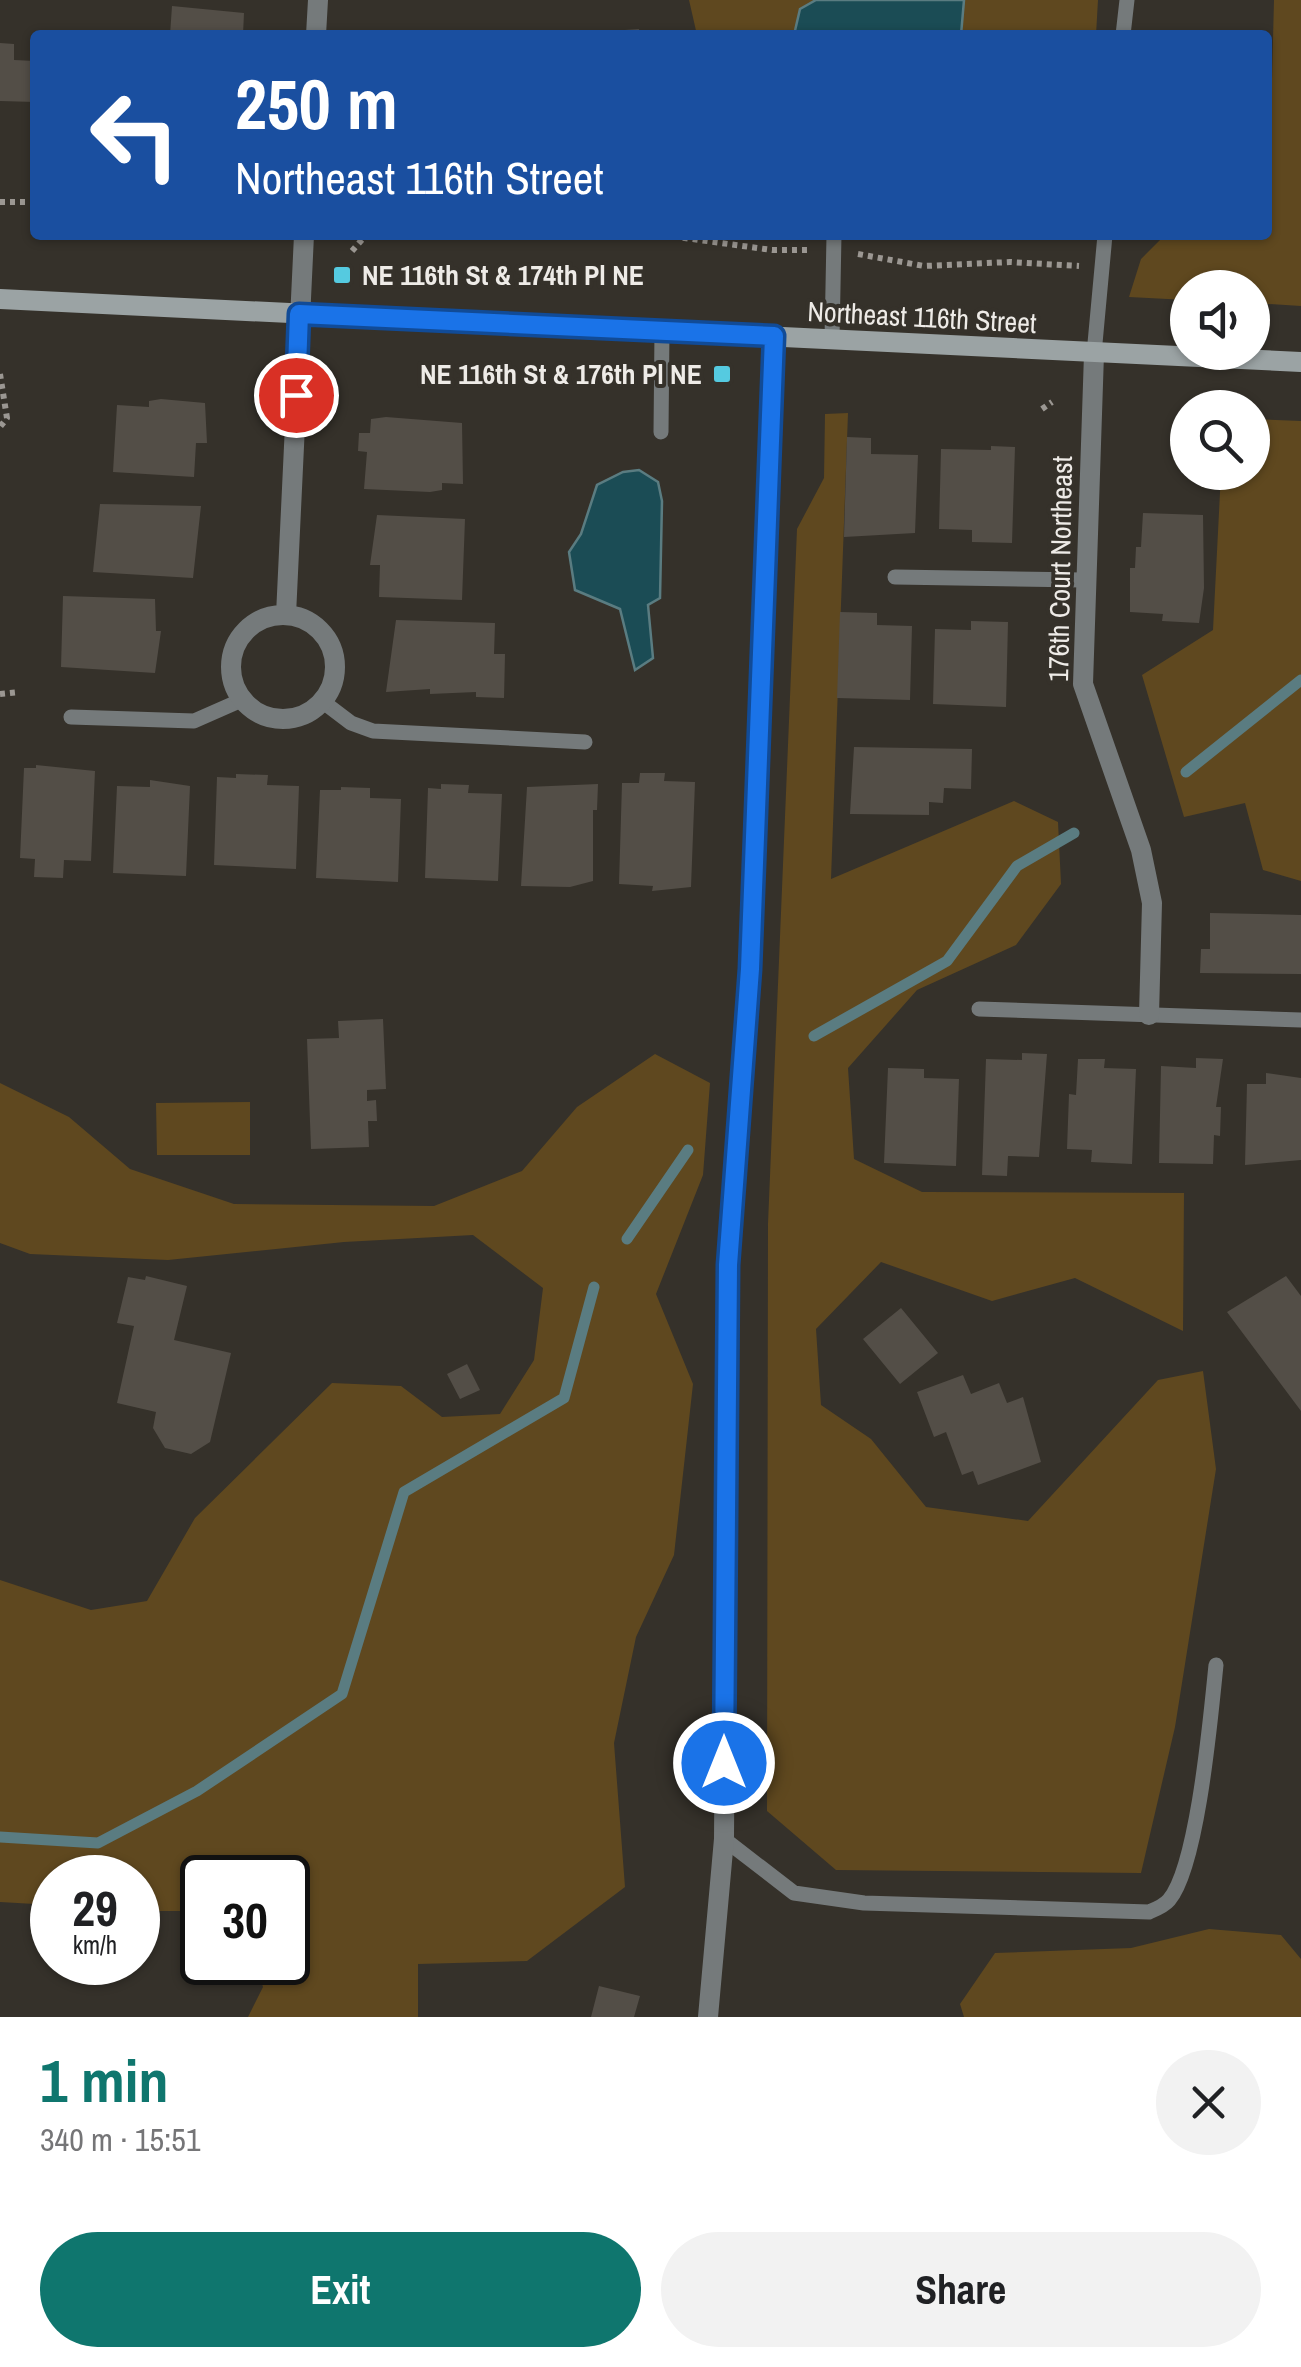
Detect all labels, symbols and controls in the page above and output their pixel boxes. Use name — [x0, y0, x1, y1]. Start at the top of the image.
text: 250 m — [235, 57, 398, 151]
icon: left — [70, 70, 200, 200]
text: Northeast 116th Street — [235, 147, 604, 208]
place label: NE 116th St & 174th Pl NE — [362, 256, 644, 294]
marker: NE 116th St & 174th Pl NE — [331, 264, 353, 286]
map controls — [1170, 270, 1270, 490]
button: sound — [1170, 270, 1270, 370]
street label: Northeast 116th Street — [806, 292, 1038, 342]
pin — [254, 353, 339, 438]
place label: NE 116th St & 176th Pl NE — [420, 355, 702, 393]
marker: NE 116th St & 176th Pl NE — [711, 363, 733, 385]
icon: arrive — [269, 368, 324, 423]
button: search — [1170, 390, 1270, 490]
street label: 176th Court Northeast — [1039, 456, 1081, 682]
position arrow — [672, 1711, 776, 1815]
speed limit sign: 30 — [180, 1855, 310, 1985]
text: 29 — [72, 1874, 118, 1942]
text: km/h — [73, 1928, 117, 1962]
text: 1 min — [40, 2040, 169, 2121]
button: close — [1156, 2050, 1261, 2155]
text: 340 m · 15:51 — [40, 2118, 200, 2161]
button: Exit — [40, 2232, 641, 2347]
button: Share — [661, 2232, 1261, 2347]

